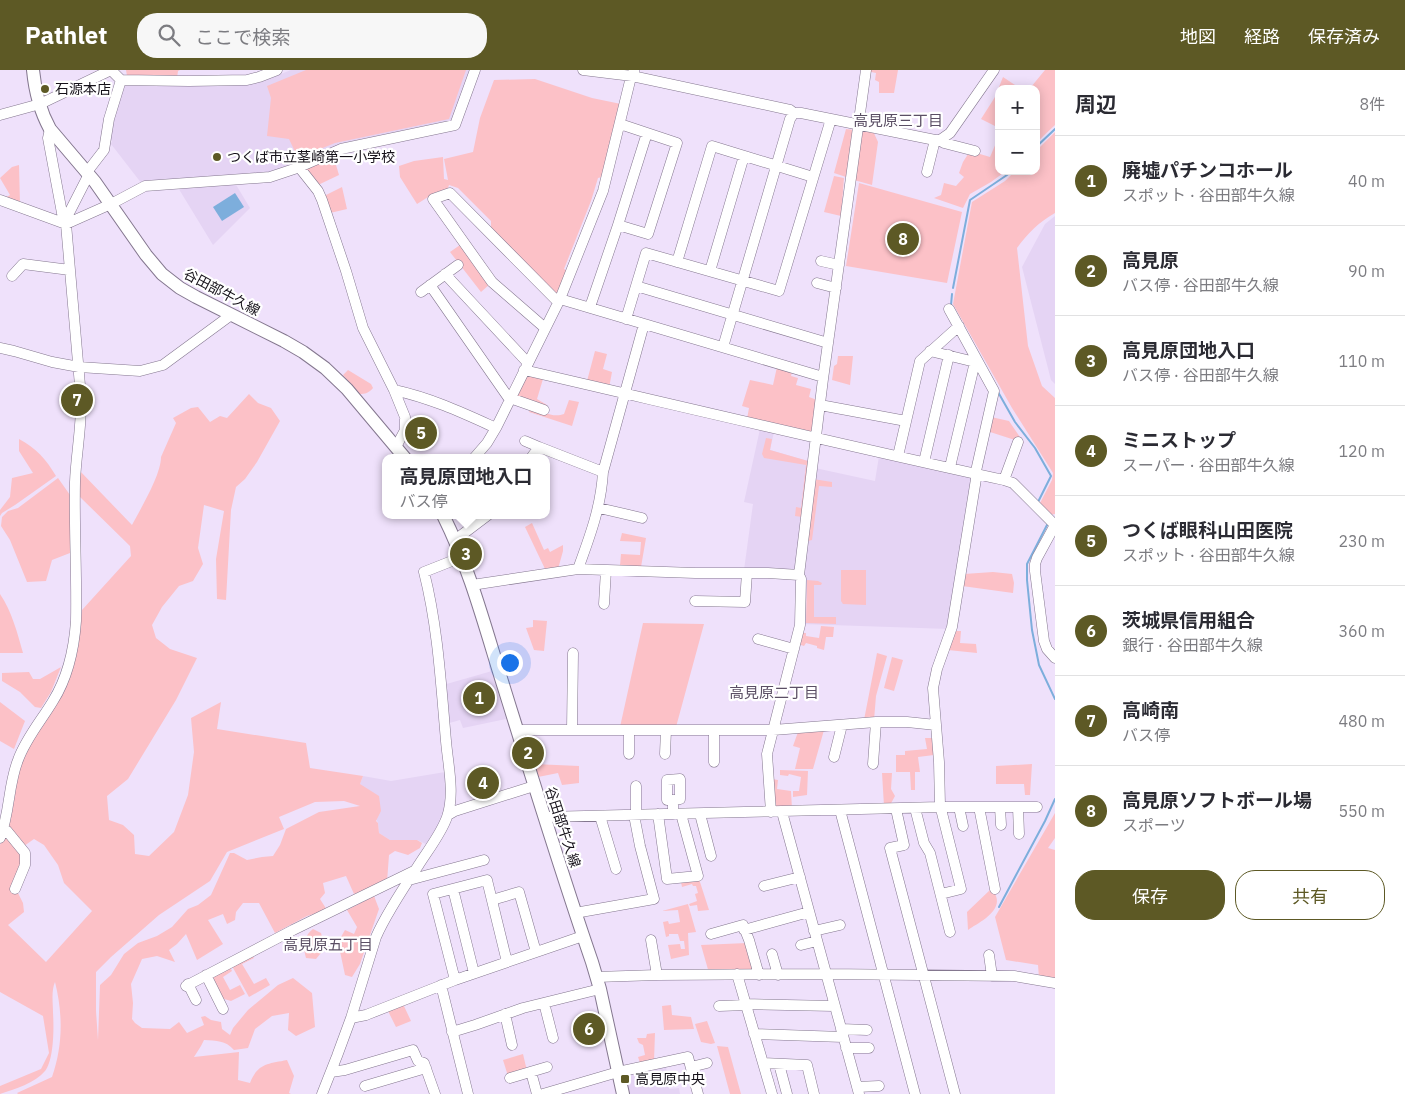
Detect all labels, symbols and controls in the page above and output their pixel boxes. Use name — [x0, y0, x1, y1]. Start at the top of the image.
search box — [137, 13, 487, 58]
text: Pathlet — [25, 19, 107, 51]
icon: search — [155, 21, 183, 49]
text: ここで検索 — [195, 25, 290, 49]
text: 地図 — [1180, 25, 1216, 48]
text: 経路 — [1244, 25, 1280, 48]
text: 保存済み — [1308, 25, 1380, 48]
place label: 石源本店 — [55, 80, 111, 98]
marker: 石源本店 — [39, 83, 51, 95]
map controls — [995, 85, 1040, 175]
button: + — [995, 85, 1040, 130]
text: 周辺 — [1075, 90, 1117, 118]
text: 8件 — [1359, 94, 1385, 114]
district label: 高見原三丁目 — [853, 111, 943, 130]
button: − — [995, 130, 1040, 175]
place label: つくば市立茎崎第一小学校 — [227, 148, 395, 166]
marker: つくば市立茎崎第一小学校 — [211, 151, 223, 163]
text: 廃墟パチンコホール — [1122, 158, 1293, 182]
text: 1 — [1086, 171, 1096, 191]
text: 40 m — [1348, 171, 1385, 191]
text: スポット · 谷田部牛久線 — [1122, 185, 1295, 205]
pin: 8 — [887, 220, 919, 258]
text: 高見原 — [1122, 248, 1179, 272]
text: 2 — [1086, 261, 1096, 281]
text: 90 m — [1348, 261, 1385, 281]
street label: 谷田部牛久線 — [181, 264, 263, 320]
text: バス停 · 谷田部牛久線 — [1122, 275, 1279, 295]
text: 高見原団地入口 — [1122, 338, 1255, 362]
text: 3 — [1086, 351, 1096, 371]
text: 110 m — [1338, 351, 1385, 371]
text: バス停 · 谷田部牛久線 — [1122, 365, 1279, 385]
pin: 7 — [61, 381, 93, 419]
pin: 5 — [405, 414, 437, 452]
text: ミニストップ — [1122, 428, 1236, 452]
text: 4 — [1086, 441, 1096, 461]
text: 120 m — [1338, 441, 1385, 461]
popup — [382, 454, 550, 519]
text: スーパー · 谷田部牛久線 — [1122, 455, 1295, 475]
text: 高見原団地入口 — [399, 464, 533, 488]
text: バス停 — [399, 491, 448, 511]
text: つくば眼科山田医院 — [1122, 518, 1293, 542]
text: 5 — [1086, 531, 1096, 551]
text: 230 m — [1338, 531, 1385, 551]
pin: 3 — [450, 535, 482, 573]
text: スポット · 谷田部牛久線 — [1122, 545, 1295, 565]
text: 茨城県信用組合 — [1122, 608, 1255, 632]
text: 6 — [1086, 621, 1096, 641]
text: 360 m — [1338, 621, 1385, 641]
text: 銀行 · 谷田部牛久線 — [1122, 635, 1263, 655]
your location — [497, 650, 523, 676]
pin: 1 — [463, 679, 495, 717]
district label: 高見原二丁目 — [729, 683, 819, 702]
text: 高崎南 — [1122, 698, 1179, 722]
text: 7 — [1086, 711, 1096, 731]
text: 480 m — [1338, 711, 1385, 731]
text: バス停 — [1122, 725, 1170, 745]
pin: 2 — [512, 734, 544, 772]
pin: 4 — [467, 764, 499, 802]
street label: 谷田部牛久線 — [541, 784, 585, 870]
text: 高見原ソフトボール場 — [1122, 788, 1312, 812]
text: 8 — [1086, 801, 1096, 821]
text: 550 m — [1338, 801, 1385, 821]
text: スポーツ — [1122, 815, 1186, 835]
button: 保存 — [1075, 870, 1225, 920]
button: 共有 — [1235, 870, 1385, 920]
district label: 高見原五丁目 — [283, 935, 373, 954]
pin: 6 — [573, 1010, 605, 1048]
place label: 高見原中央 — [635, 1070, 705, 1088]
marker: 高見原中央 — [619, 1073, 631, 1085]

